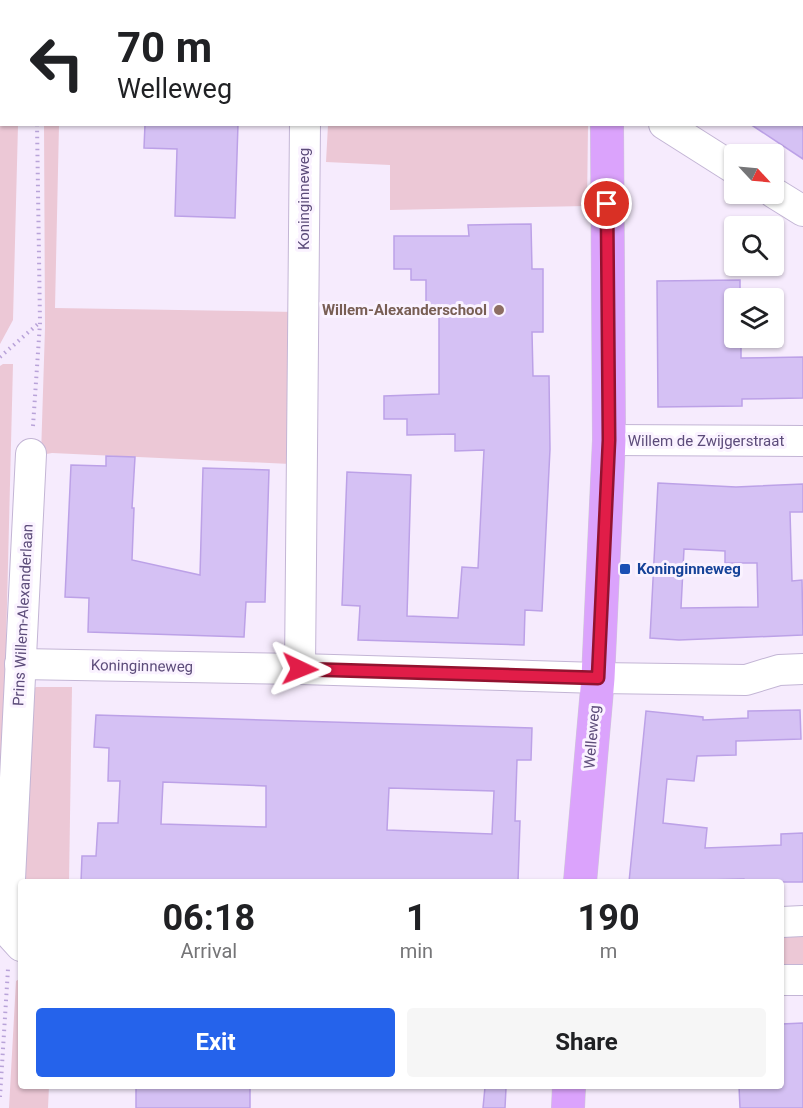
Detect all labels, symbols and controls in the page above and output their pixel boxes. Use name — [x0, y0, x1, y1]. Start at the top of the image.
text: 70 m — [117, 23, 212, 72]
icon: left — [18, 24, 96, 102]
text: Welleweg — [117, 73, 232, 105]
north arrow — [724, 144, 784, 204]
map controls — [724, 144, 784, 348]
street label: Koninginneweg — [295, 148, 313, 250]
pin — [581, 178, 632, 229]
icon: arrive — [590, 187, 623, 220]
button: search — [724, 216, 784, 276]
button: layers — [724, 288, 784, 348]
place label: Willem-Alexanderschool — [322, 301, 487, 319]
marker: Willem-Alexanderschool — [492, 303, 506, 317]
street label: Willem de Zwijgerstraat — [628, 432, 784, 450]
street label: Prins Willem-Alexanderlaan — [9, 523, 37, 707]
place label: Koninginneweg — [637, 560, 741, 578]
marker: Koninginneweg — [618, 562, 632, 576]
position arrow — [268, 637, 332, 701]
street label: Koninginneweg — [91, 656, 193, 676]
street label: Welleweg — [580, 704, 604, 770]
text: 06:18 — [162, 897, 255, 939]
text: 1 — [406, 897, 427, 939]
text: 190 — [578, 897, 640, 939]
text: Arrival — [180, 939, 237, 963]
text: min — [400, 939, 433, 963]
text: m — [600, 939, 617, 963]
button: Exit — [36, 1008, 395, 1077]
button: Share — [407, 1008, 766, 1077]

